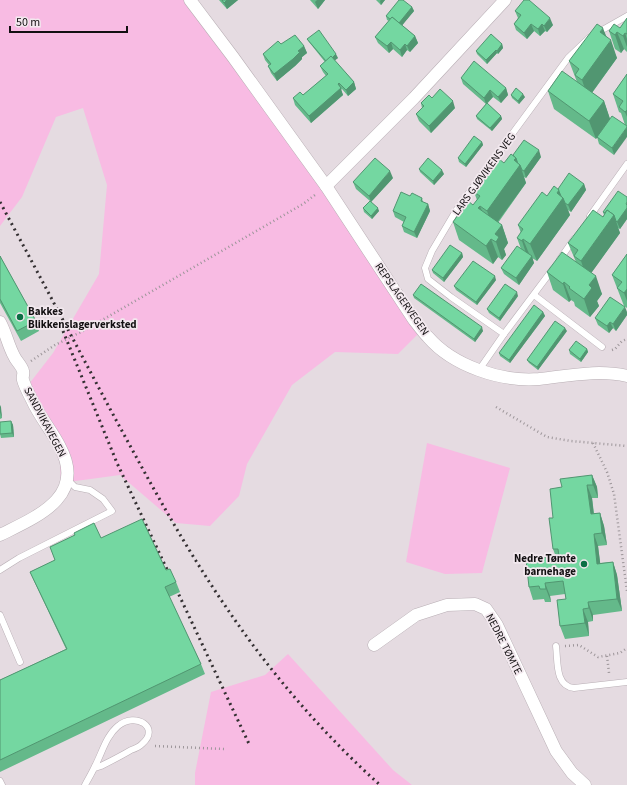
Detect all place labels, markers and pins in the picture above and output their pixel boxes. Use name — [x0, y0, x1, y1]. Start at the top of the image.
place label: Bakkes Blikkenslagerverksted — [28, 304, 137, 332]
marker: Bakkes Blikkenslagerverksted — [15, 312, 25, 322]
place label: Nedre Tømte barnehage — [514, 551, 576, 579]
marker: Nedre Tømte barnehage — [579, 559, 589, 569]

